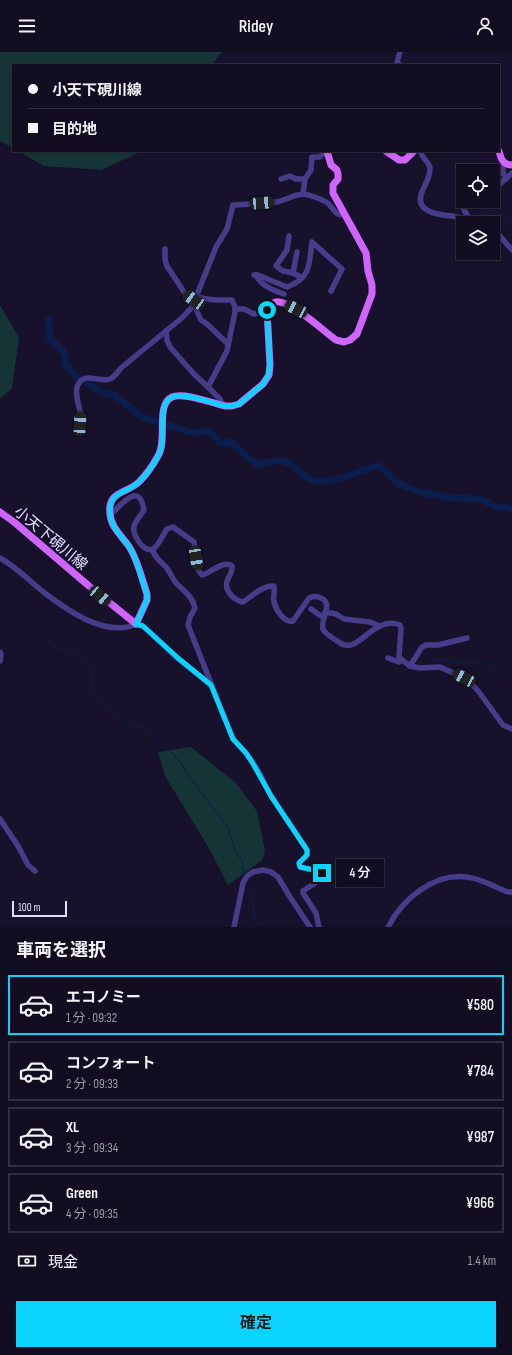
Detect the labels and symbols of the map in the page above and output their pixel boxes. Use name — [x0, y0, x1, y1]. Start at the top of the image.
car — [250, 196, 274, 210]
car — [181, 288, 207, 312]
car — [283, 298, 309, 320]
route start — [258, 301, 276, 319]
car — [73, 412, 87, 436]
street label: 小天下硯川線 — [10, 502, 91, 575]
car — [188, 545, 204, 571]
car — [87, 584, 113, 608]
car — [451, 667, 477, 689]
callout: 4 分 — [336, 859, 384, 887]
route end — [313, 864, 331, 882]
scale bar — [12, 899, 67, 918]

